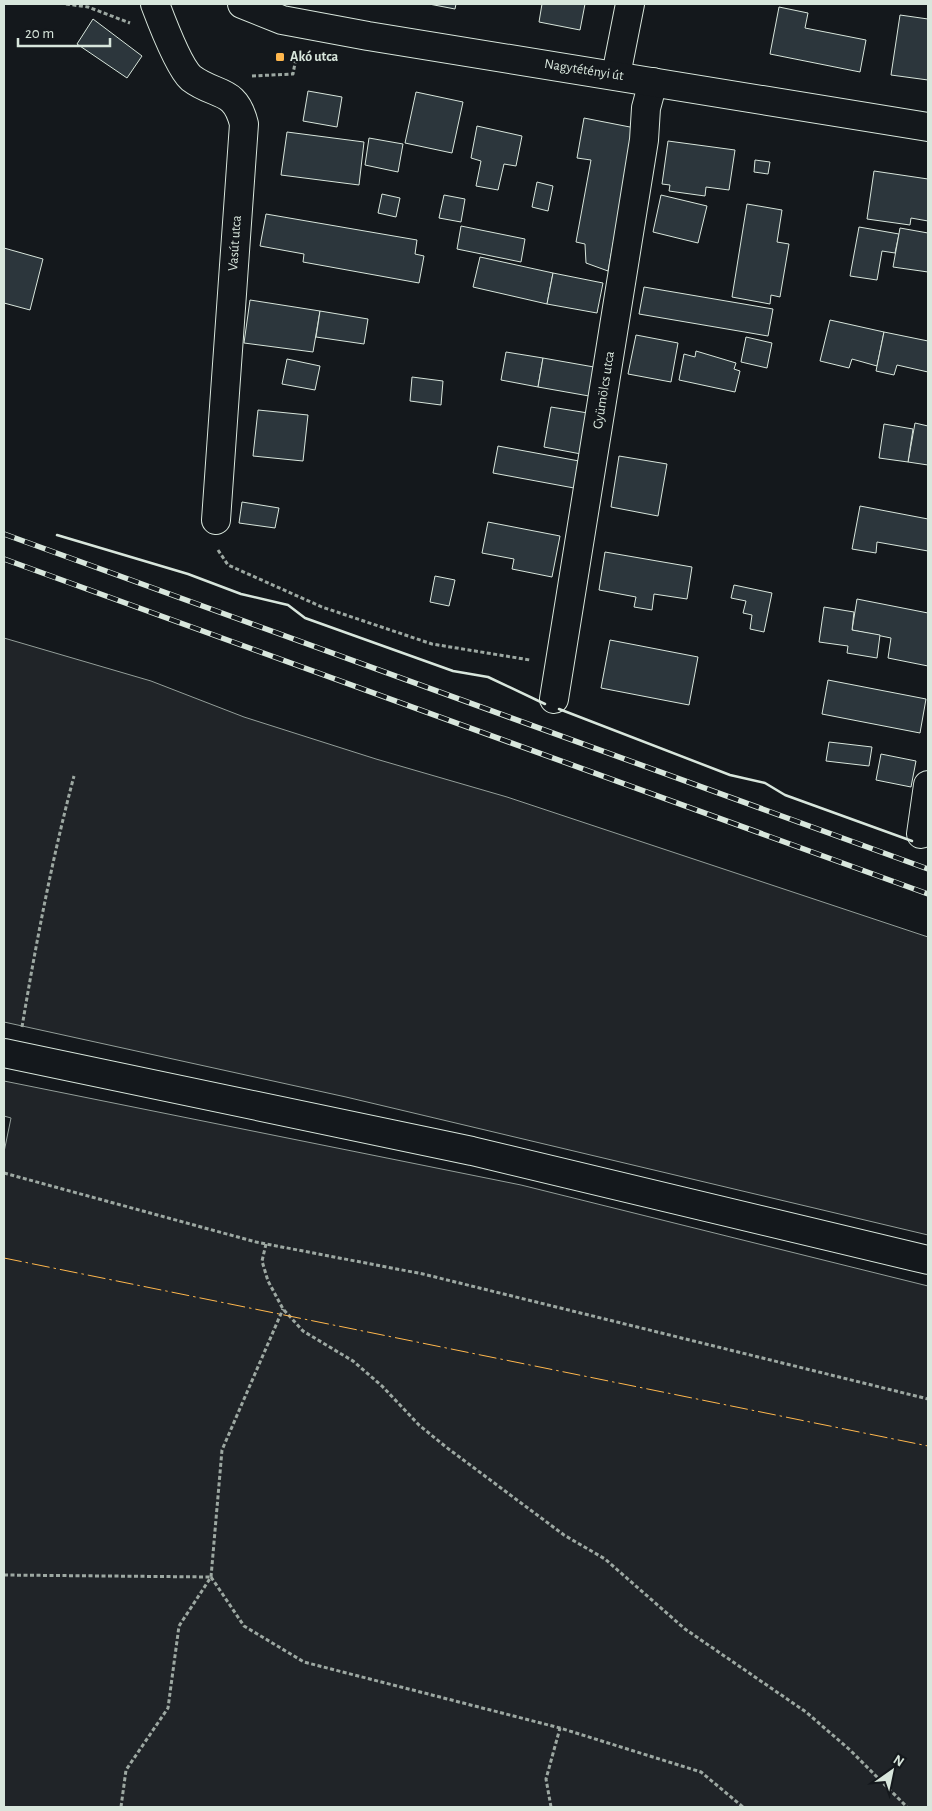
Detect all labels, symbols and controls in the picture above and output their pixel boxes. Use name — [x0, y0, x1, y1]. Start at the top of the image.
scale bar — [18, 15, 110, 47]
text: 20 m — [25, 26, 54, 41]
place label: Akó utca — [290, 50, 338, 64]
marker: Akó utca — [274, 51, 286, 63]
street label: Nagytétényi út — [543, 57, 625, 83]
street label: Vasút utca — [226, 214, 244, 271]
street label: Gyümölcs utca — [591, 350, 617, 430]
north arrow — [867, 1746, 917, 1796]
text: N — [891, 1752, 906, 1769]

